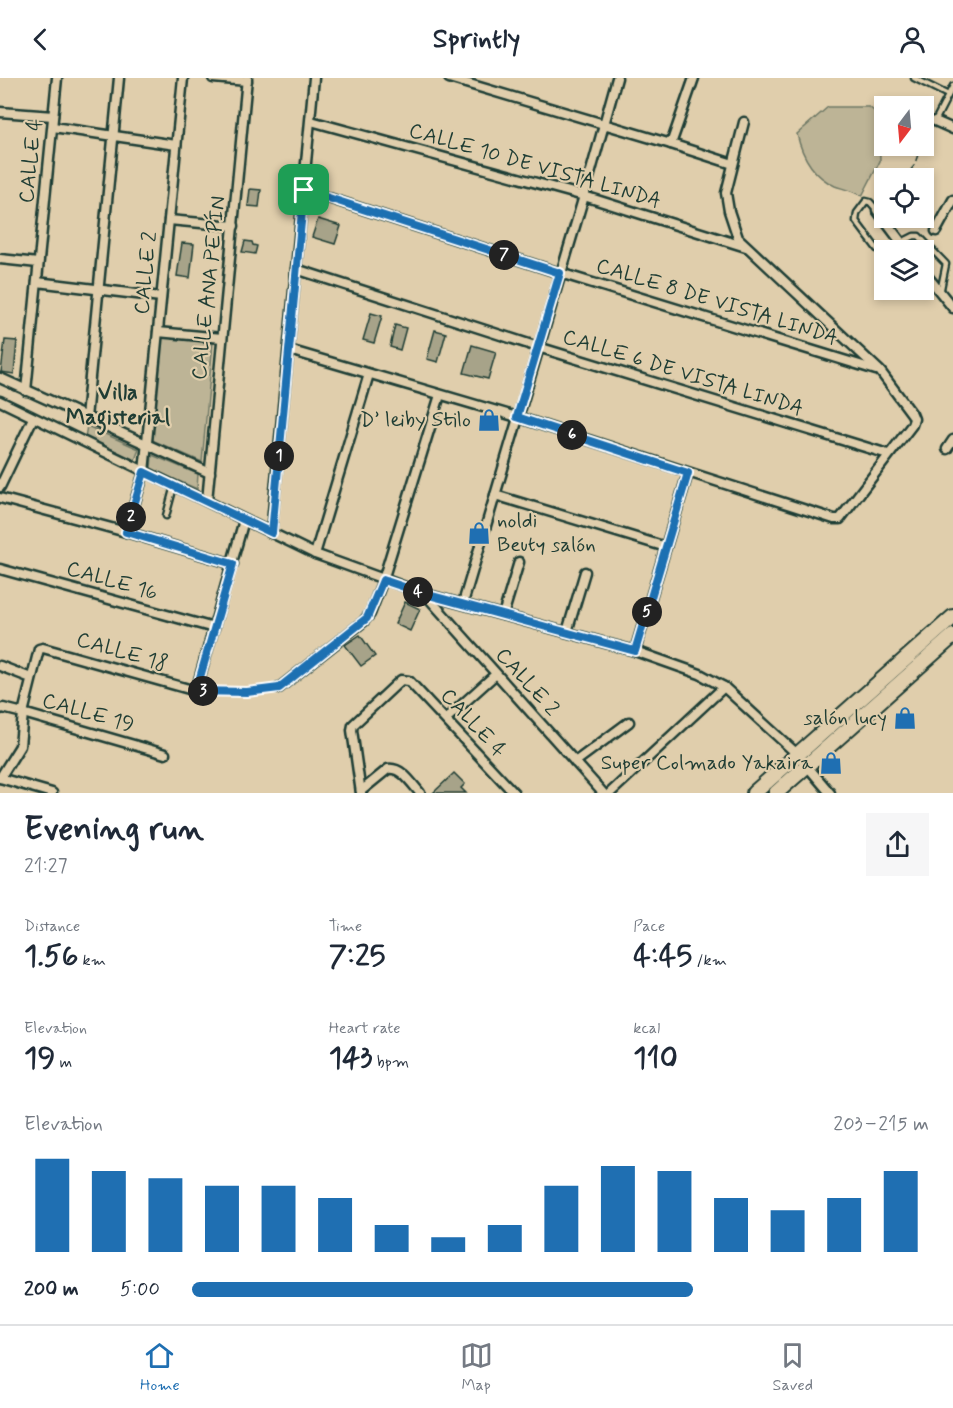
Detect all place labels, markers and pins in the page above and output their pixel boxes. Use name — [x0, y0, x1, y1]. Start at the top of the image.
pin — [278, 164, 329, 215]
pin: 7 — [489, 240, 519, 270]
place label: D’ leiby Stilo — [360, 406, 471, 434]
shop icon: D’ leiby Stilo — [476, 407, 502, 433]
pin: 6 — [557, 420, 587, 450]
pin: 1 — [264, 441, 294, 471]
pin: 2 — [116, 502, 146, 532]
place label: noldi Beuty salón — [497, 507, 596, 559]
shop icon: noldi Beuty salón — [466, 520, 492, 546]
pin: 4 — [403, 577, 433, 607]
pin: 5 — [632, 597, 662, 627]
pin: 3 — [188, 676, 218, 706]
place label: salón lucy — [803, 704, 887, 732]
shop icon: salón lucy — [892, 705, 918, 731]
place label: Super Colmado Yakaira — [601, 749, 813, 777]
shop icon: Super Colmado Yakaira — [818, 750, 844, 776]

